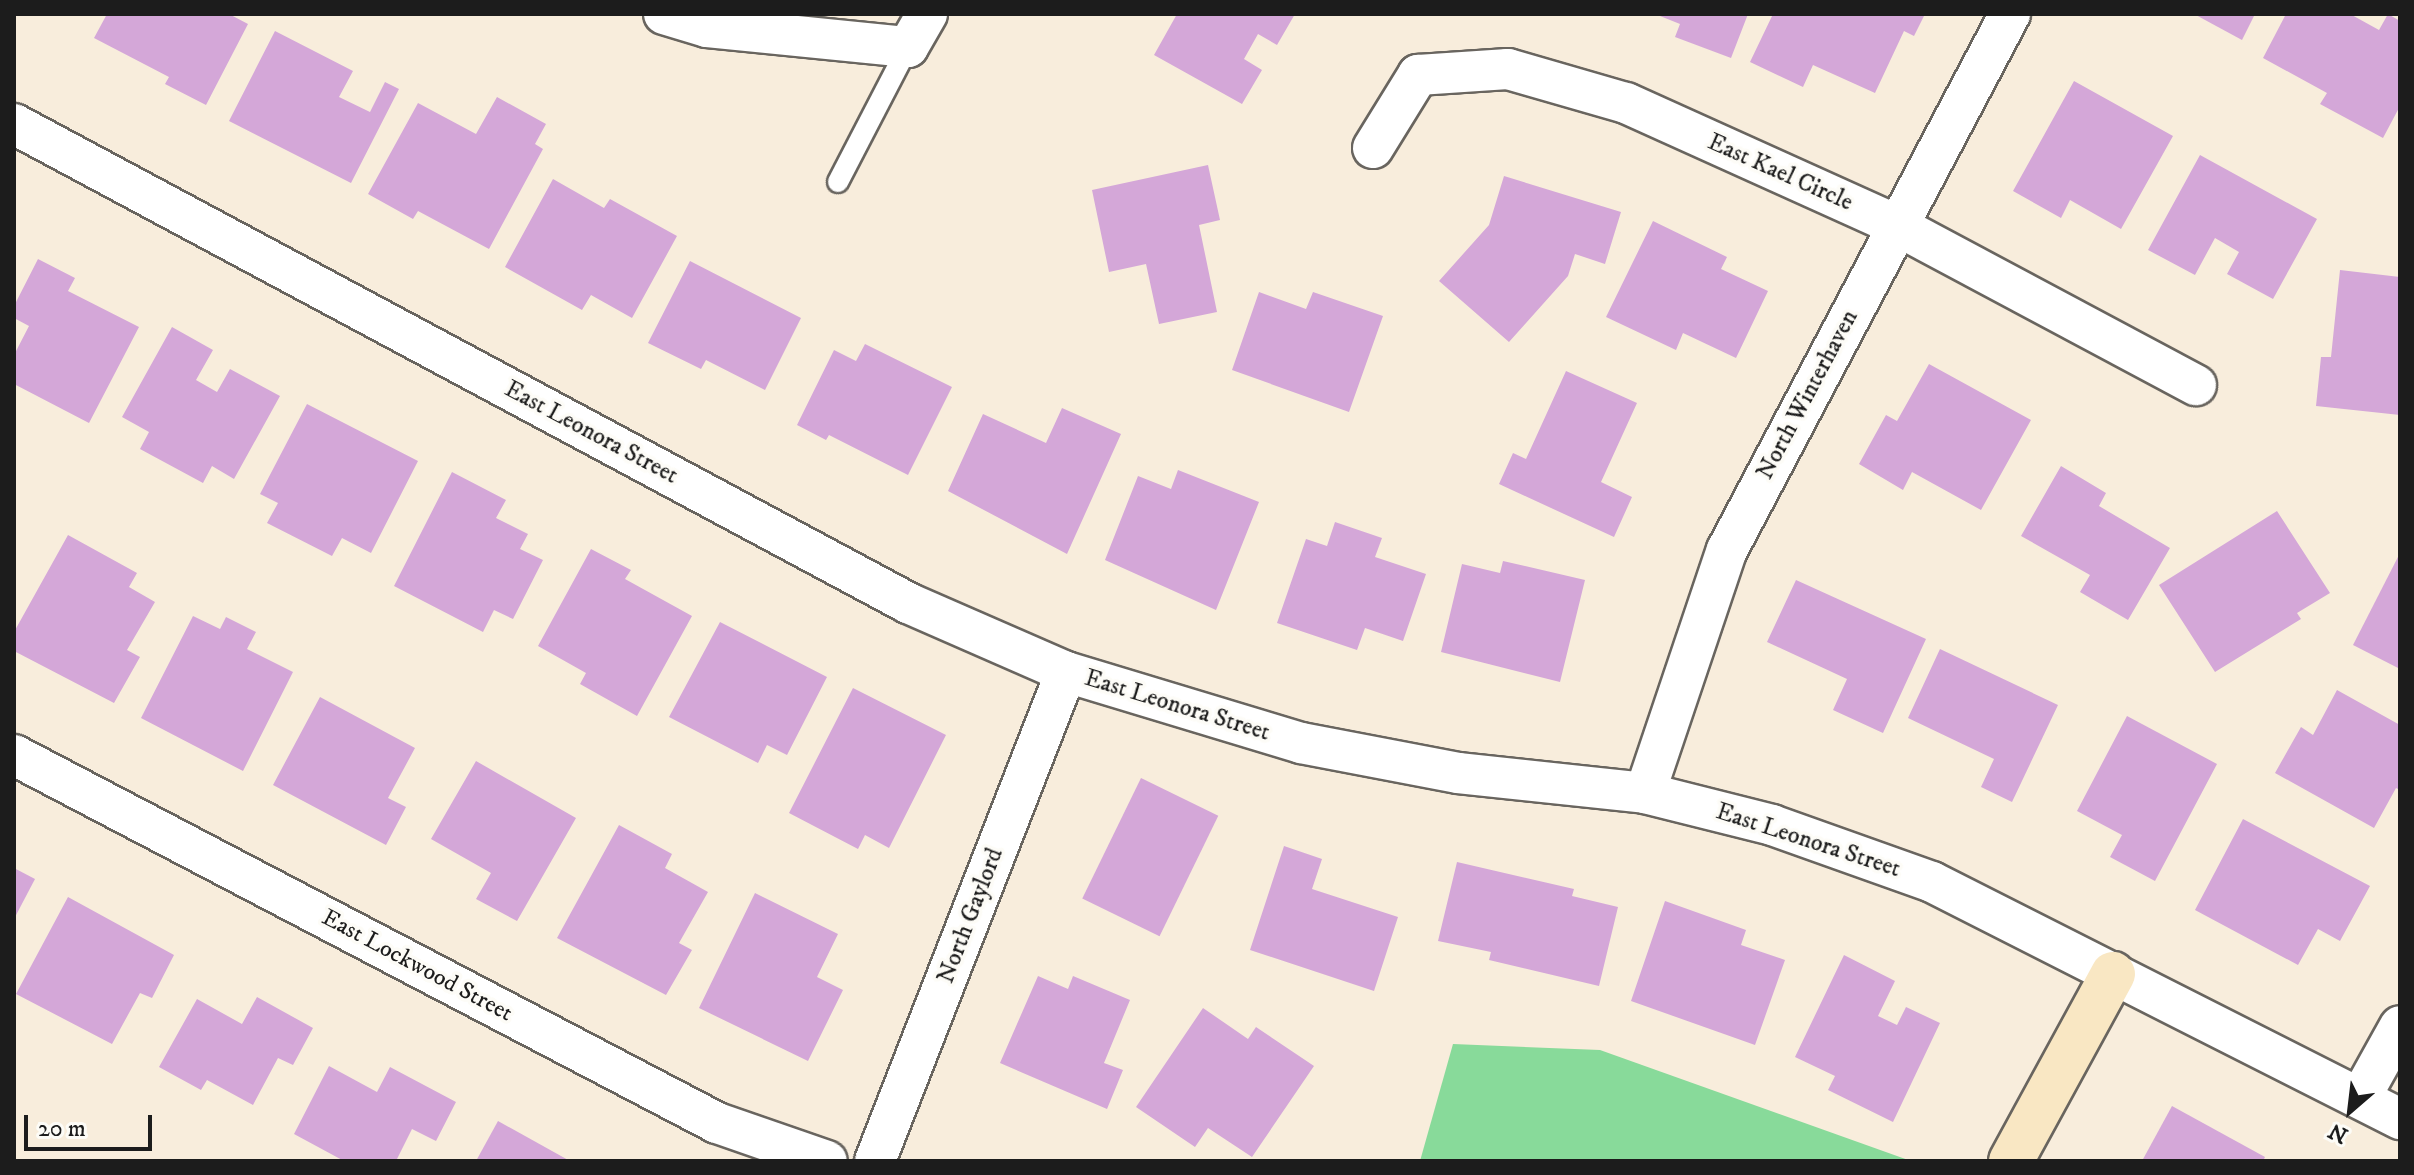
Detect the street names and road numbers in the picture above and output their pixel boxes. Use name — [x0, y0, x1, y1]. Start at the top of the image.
street label: East Kael Circle — [1703, 128, 1857, 218]
street label: North Winterhaven — [1751, 305, 1865, 485]
street label: East Leonora Street — [499, 375, 683, 491]
street label: East Leonora Street — [1081, 664, 1273, 748]
street label: East Leonora Street — [1712, 798, 1904, 884]
street label: North Gaylord — [932, 844, 1010, 988]
street label: East Lockwood Street — [317, 904, 517, 1028]

